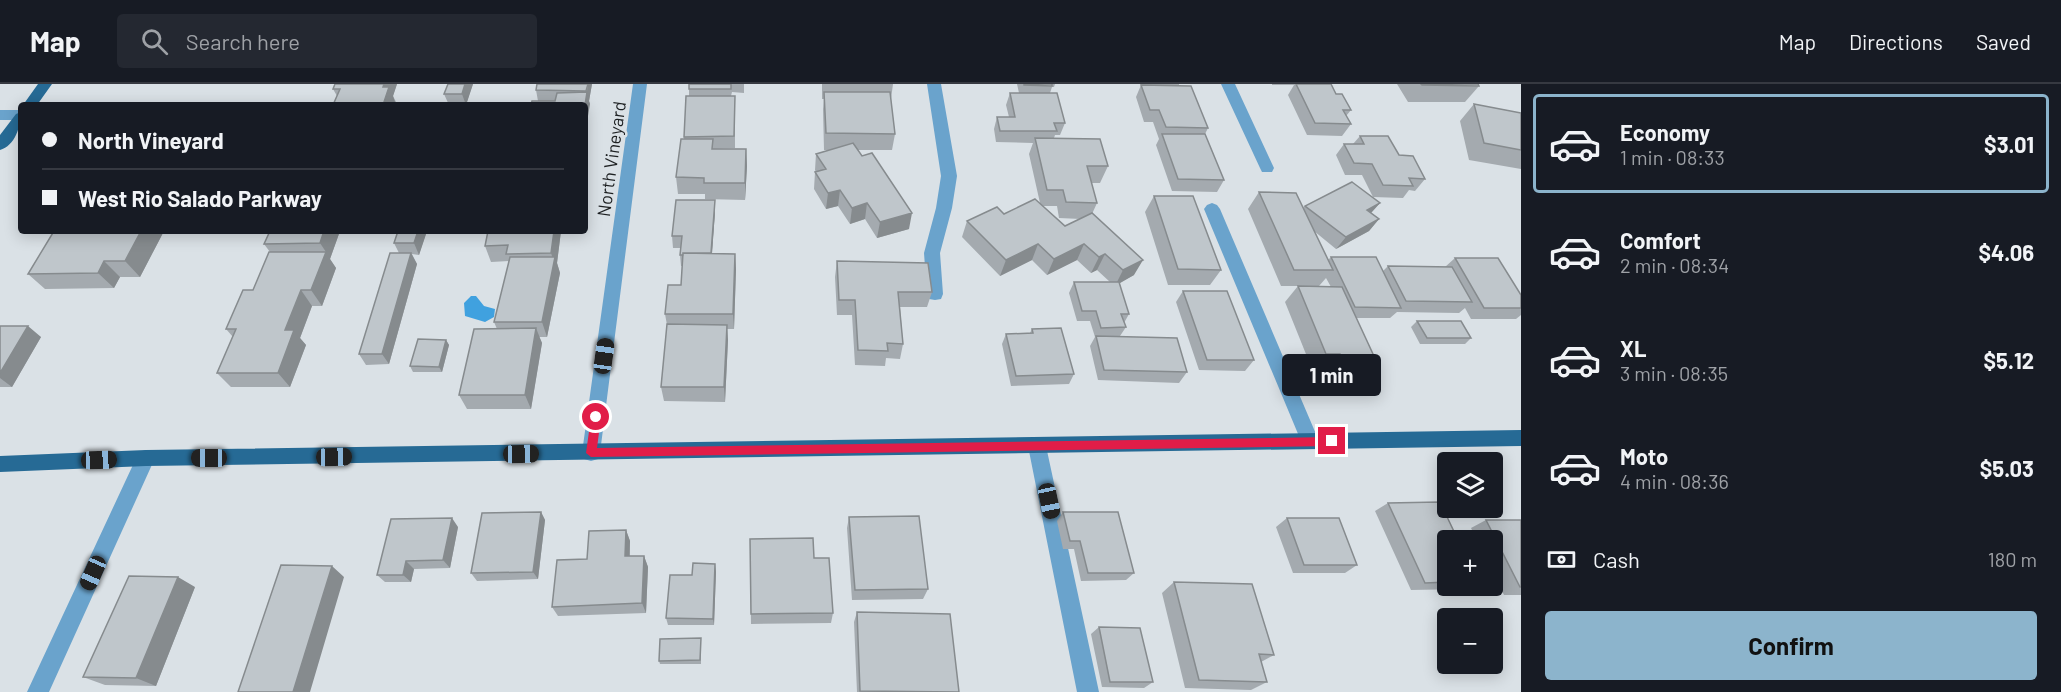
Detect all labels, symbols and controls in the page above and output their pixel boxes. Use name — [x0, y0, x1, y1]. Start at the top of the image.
search box — [117, 14, 537, 68]
text: Map — [30, 24, 81, 58]
icon: search — [138, 25, 171, 58]
text: Search here — [186, 28, 300, 54]
text: Map — [1779, 29, 1816, 54]
text: Directions — [1849, 29, 1943, 54]
text: Saved — [1976, 29, 2031, 54]
street label: North Vineyard — [592, 100, 630, 218]
icon: car — [1548, 117, 1602, 171]
text: Economy — [1620, 119, 1710, 145]
text: North Vineyard — [78, 127, 224, 153]
text: $3.01 — [1984, 131, 2034, 157]
text: 1 min · 08:33 — [1620, 145, 1725, 169]
text: West Rio Salado Parkway — [78, 185, 322, 211]
icon: car — [1548, 225, 1602, 279]
text: Comfort — [1620, 227, 1701, 253]
text: $4.06 — [1978, 239, 2034, 265]
text: 2 min · 08:34 — [1620, 253, 1729, 277]
icon: car — [1548, 333, 1602, 387]
text: XL — [1620, 335, 1646, 361]
car — [593, 337, 615, 375]
text: $5.12 — [1984, 347, 2034, 373]
callout: 1 min — [1282, 354, 1382, 396]
text: 3 min · 08:35 — [1620, 361, 1728, 385]
text: 1 min — [1310, 363, 1353, 387]
route start — [582, 403, 609, 430]
route end — [1318, 427, 1345, 454]
icon: car — [1548, 441, 1602, 495]
text: Moto — [1620, 443, 1668, 469]
car — [503, 445, 539, 463]
car — [316, 448, 352, 466]
car — [191, 449, 227, 467]
car — [81, 450, 117, 470]
map controls — [1437, 452, 1503, 674]
button: layers — [1437, 452, 1503, 518]
text: $5.03 — [1980, 455, 2034, 481]
text: 4 min · 08:36 — [1620, 469, 1729, 493]
car — [1036, 482, 1062, 520]
button: + — [1437, 530, 1503, 596]
icon: cash — [1545, 543, 1578, 576]
text: Cash — [1593, 546, 1640, 572]
text: 180 m — [1988, 547, 2037, 571]
car — [77, 553, 109, 593]
button: − — [1437, 608, 1503, 674]
button: Confirm — [1545, 611, 2037, 680]

